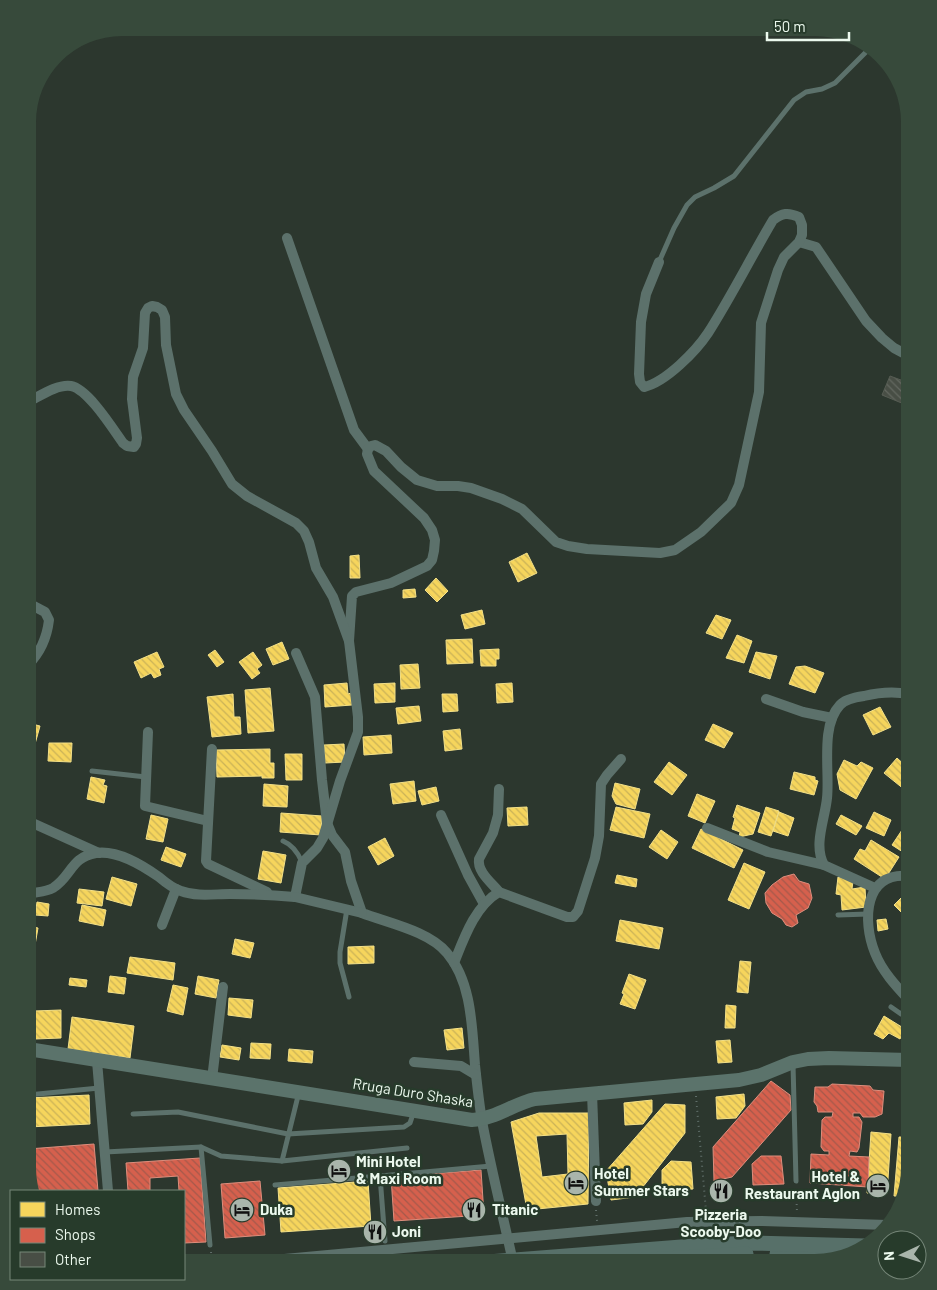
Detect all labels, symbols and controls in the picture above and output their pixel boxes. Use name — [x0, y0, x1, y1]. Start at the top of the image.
scale bar — [767, 10, 850, 42]
text: 50 m — [774, 17, 806, 35]
street label: Rruga Duro Shaska — [352, 1074, 475, 1110]
place label: Mini Hotel & Maxi Room — [356, 1152, 441, 1187]
hotel icon: Mini Hotel & Maxi Room — [326, 1158, 352, 1184]
place label: Hotel Summer Stars — [594, 1164, 689, 1199]
place label: Hotel & Restaurant Aglon — [745, 1167, 860, 1202]
hotel icon: Hotel Summer Stars — [563, 1170, 589, 1196]
hotel icon: Hotel & Restaurant Aglon — [865, 1173, 891, 1199]
restaurant icon: Pizzeria Scooby-Doo — [708, 1178, 734, 1204]
legend — [10, 1190, 185, 1280]
hotel icon: Duka — [229, 1197, 255, 1223]
restaurant icon: Titanic — [461, 1197, 487, 1223]
text: Homes — [55, 1200, 100, 1218]
place label: Duka — [260, 1200, 293, 1218]
place label: Titanic — [492, 1200, 538, 1218]
place label: Pizzeria Scooby-Doo — [681, 1205, 761, 1240]
restaurant icon: Joni — [362, 1219, 388, 1245]
place label: Joni — [392, 1222, 421, 1240]
text: Shops — [55, 1225, 95, 1243]
north arrow — [877, 1230, 927, 1280]
text: Other — [55, 1250, 92, 1268]
text: N — [880, 1251, 897, 1261]

